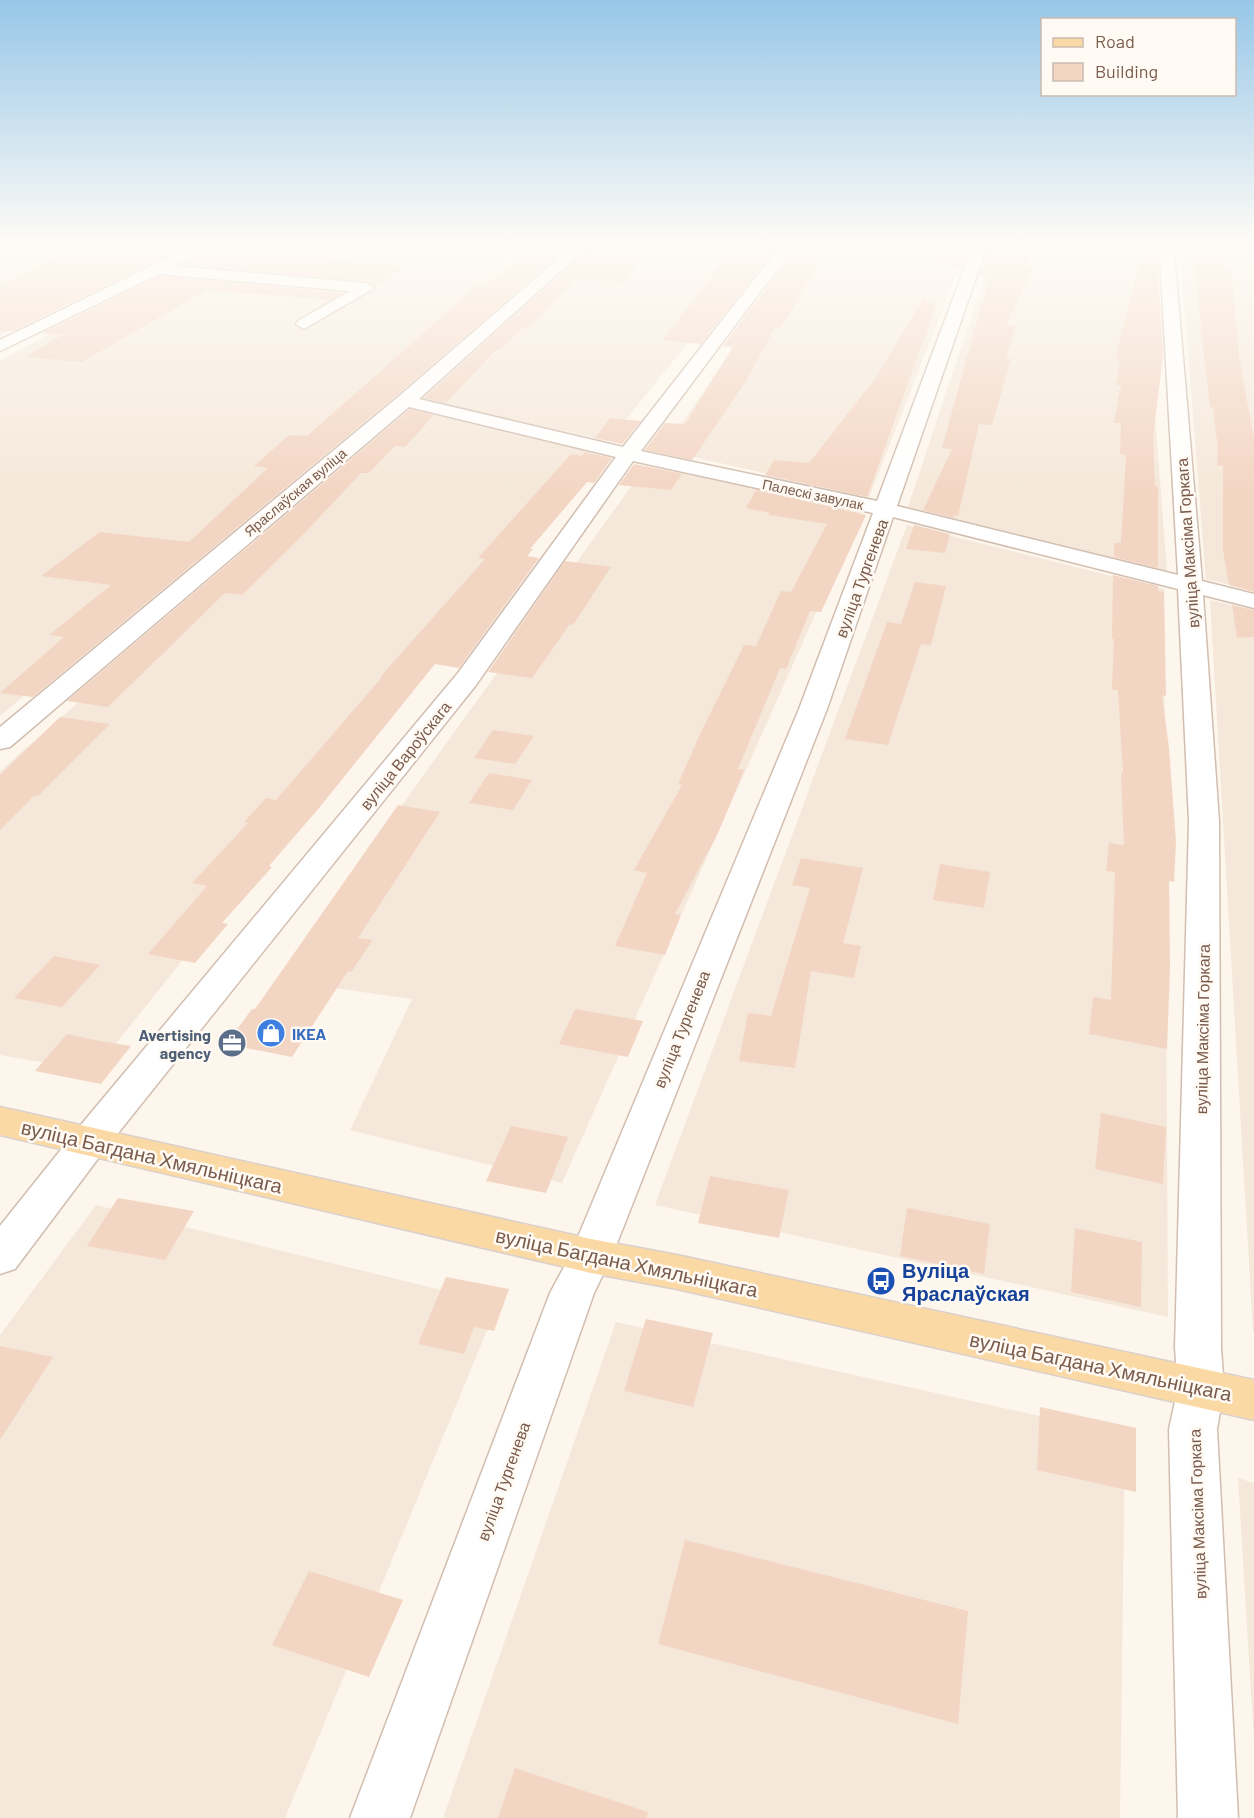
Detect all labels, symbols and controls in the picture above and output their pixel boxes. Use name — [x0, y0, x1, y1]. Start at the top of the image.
legend — [1041, 18, 1236, 96]
text: Road — [1095, 30, 1135, 52]
text: Building — [1095, 60, 1158, 82]
street label: Яраслаўская вуліца — [240, 444, 350, 540]
street label: вуліца Максіма Горкага — [1172, 457, 1202, 629]
street label: Палескі завулак — [761, 475, 866, 513]
street label: вуліца Тургенева — [831, 516, 891, 640]
street label: вуліца Вароўскага — [355, 697, 455, 813]
street label: вуліца Максіма Горкага — [1191, 944, 1213, 1114]
street label: вуліца Тургенева — [649, 967, 713, 1090]
shop icon: IKEA — [255, 1017, 287, 1049]
place label: IKEA — [292, 1024, 327, 1043]
place label: Avertising agency — [138, 1025, 211, 1062]
office icon: Avertising agency — [216, 1027, 248, 1059]
street label: вуліца Багдана Хмяльніцкага — [19, 1114, 286, 1198]
street label: вуліца Багдана Хмяльніцкага — [494, 1222, 761, 1302]
place label: Вуліца Яраслаўская — [902, 1258, 1030, 1305]
bus stop icon: Вуліца Яраслаўская — [865, 1265, 897, 1297]
street label: вуліца Багдана Хмяльніцкага — [968, 1326, 1235, 1406]
street label: вуліца Тургенева — [473, 1419, 533, 1543]
street label: вуліца Максіма Горкага — [1185, 1429, 1209, 1599]

